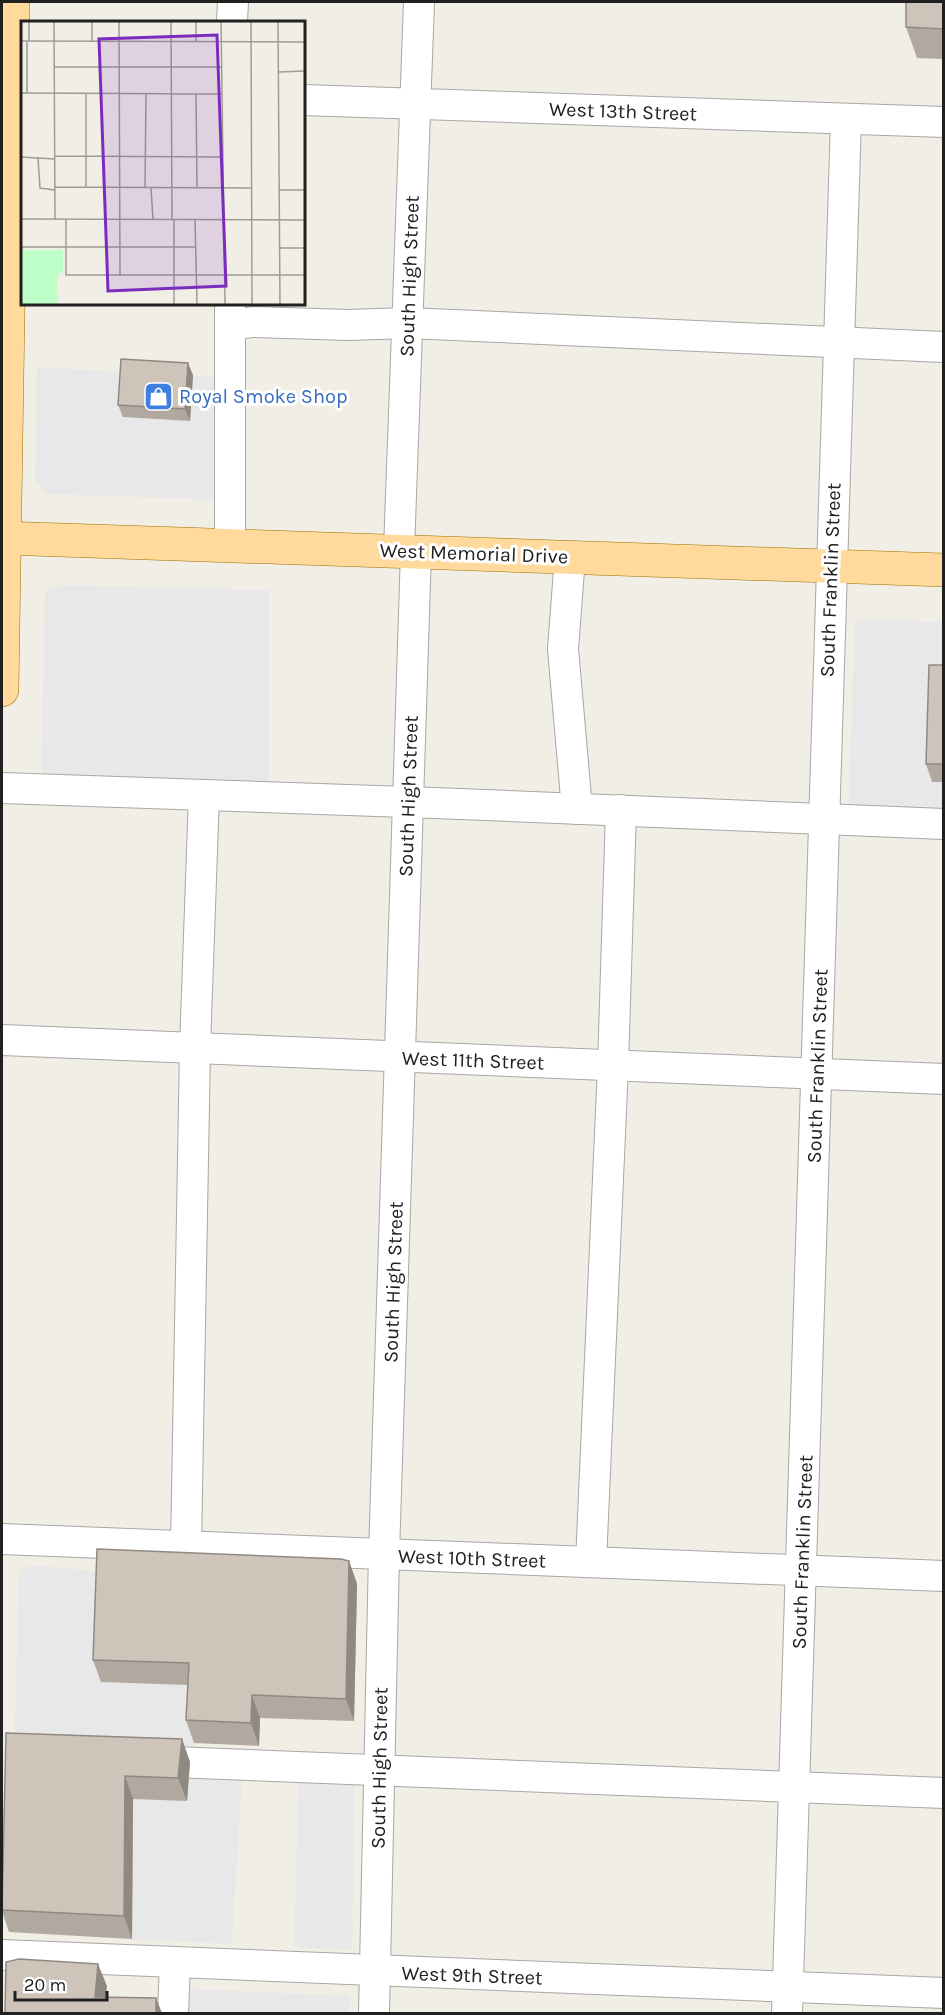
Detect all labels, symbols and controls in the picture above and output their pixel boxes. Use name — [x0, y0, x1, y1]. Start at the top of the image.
inset map — [21, 21, 304, 304]
street label: West 13th Street — [549, 97, 698, 126]
street label: South High Street — [395, 194, 424, 357]
shop icon: Royal Smoke Shop — [142, 380, 174, 412]
place label: Royal Smoke Shop — [179, 385, 348, 408]
street label: South Franklin Street — [816, 482, 845, 678]
street label: West Memorial Drive — [379, 539, 569, 568]
street label: South High Street — [394, 714, 423, 877]
street label: South Franklin Street — [803, 968, 832, 1164]
street label: West 11th Street — [401, 1047, 545, 1075]
street label: South High Street — [379, 1200, 408, 1363]
street label: South Franklin Street — [788, 1454, 817, 1650]
street label: West 10th Street — [398, 1544, 547, 1573]
street label: South High Street — [367, 1686, 392, 1849]
street label: West 9th Street — [401, 1962, 543, 1989]
scale bar — [15, 1964, 106, 2002]
text: 20 m — [24, 1974, 66, 1996]

